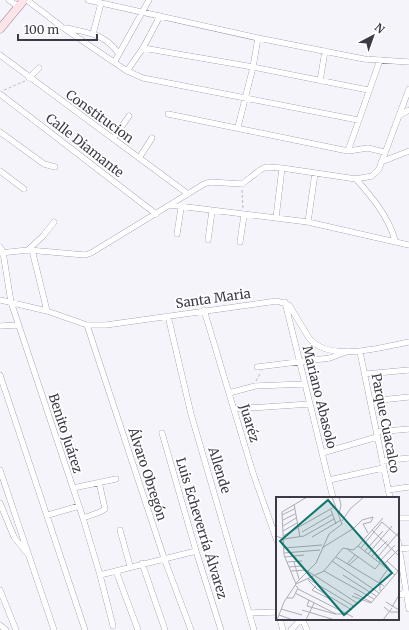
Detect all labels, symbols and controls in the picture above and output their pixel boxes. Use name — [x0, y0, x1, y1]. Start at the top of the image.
scale bar — [18, 16, 97, 42]
north arrow — [353, 16, 393, 56]
text: N — [372, 20, 388, 37]
text: 100 m — [24, 22, 59, 37]
street label: Constitucion — [62, 86, 137, 147]
street label: Calle Diamante — [42, 110, 127, 181]
street label: Santa Maria — [175, 285, 252, 312]
street label: Mariano Abasolo — [298, 344, 341, 451]
street label: Parque Cuacalco — [367, 372, 404, 475]
street label: Benito Juárez — [45, 391, 86, 475]
street label: Juaréz — [235, 401, 263, 444]
street label: Álvaro Obregón — [124, 424, 172, 523]
street label: Allende — [204, 444, 235, 496]
street label: Luis Echeverría Álvarez — [172, 455, 232, 601]
inset map — [276, 497, 399, 620]

